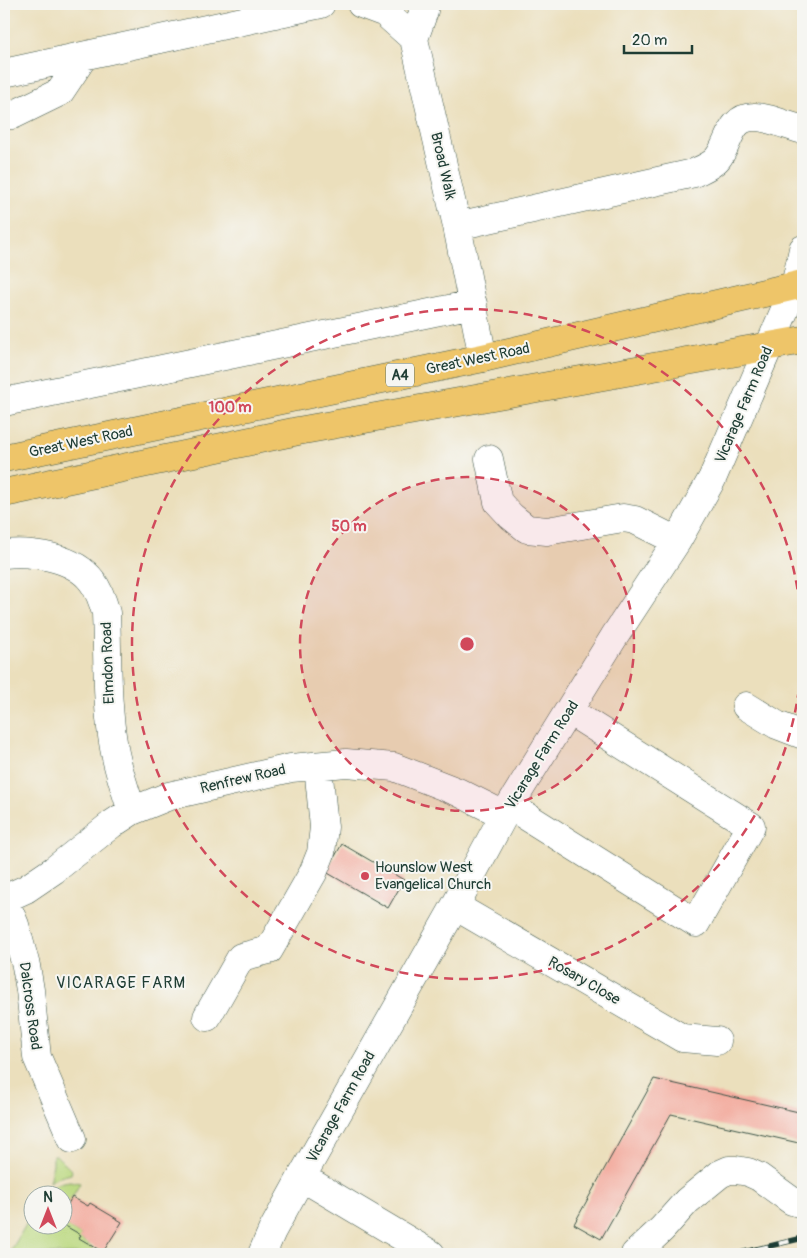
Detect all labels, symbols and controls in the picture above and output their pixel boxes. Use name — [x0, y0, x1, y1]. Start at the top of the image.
scale bar — [624, 22, 692, 54]
text: 20 m — [632, 31, 667, 50]
street label: Broad Walk — [426, 130, 460, 202]
street label: Great West Road — [424, 339, 532, 379]
street label: Vicarage Farm Road — [711, 344, 777, 466]
road number: A4 — [386, 364, 414, 386]
text: 100 m — [209, 398, 251, 417]
street label: Great West Road — [27, 422, 135, 462]
text: 50 m — [332, 517, 366, 536]
street label: Elmdon Road — [97, 621, 119, 705]
centre of rings — [458, 635, 476, 653]
street label: Vicarage Farm Road — [501, 697, 583, 813]
street label: Renfrew Road — [198, 760, 288, 798]
place label: Hounslow West Evangelical Church — [375, 858, 491, 894]
marker: Hounslow West Evangelical Church — [359, 870, 371, 882]
street label: Rosary Close — [544, 953, 624, 1010]
street label: Dalcross Road — [14, 961, 46, 1051]
district label: VICARAGE FARM — [56, 973, 186, 993]
street label: Vicarage Farm Road — [302, 1048, 380, 1166]
north arrow — [22, 1186, 72, 1236]
text: N — [43, 1189, 53, 1206]

